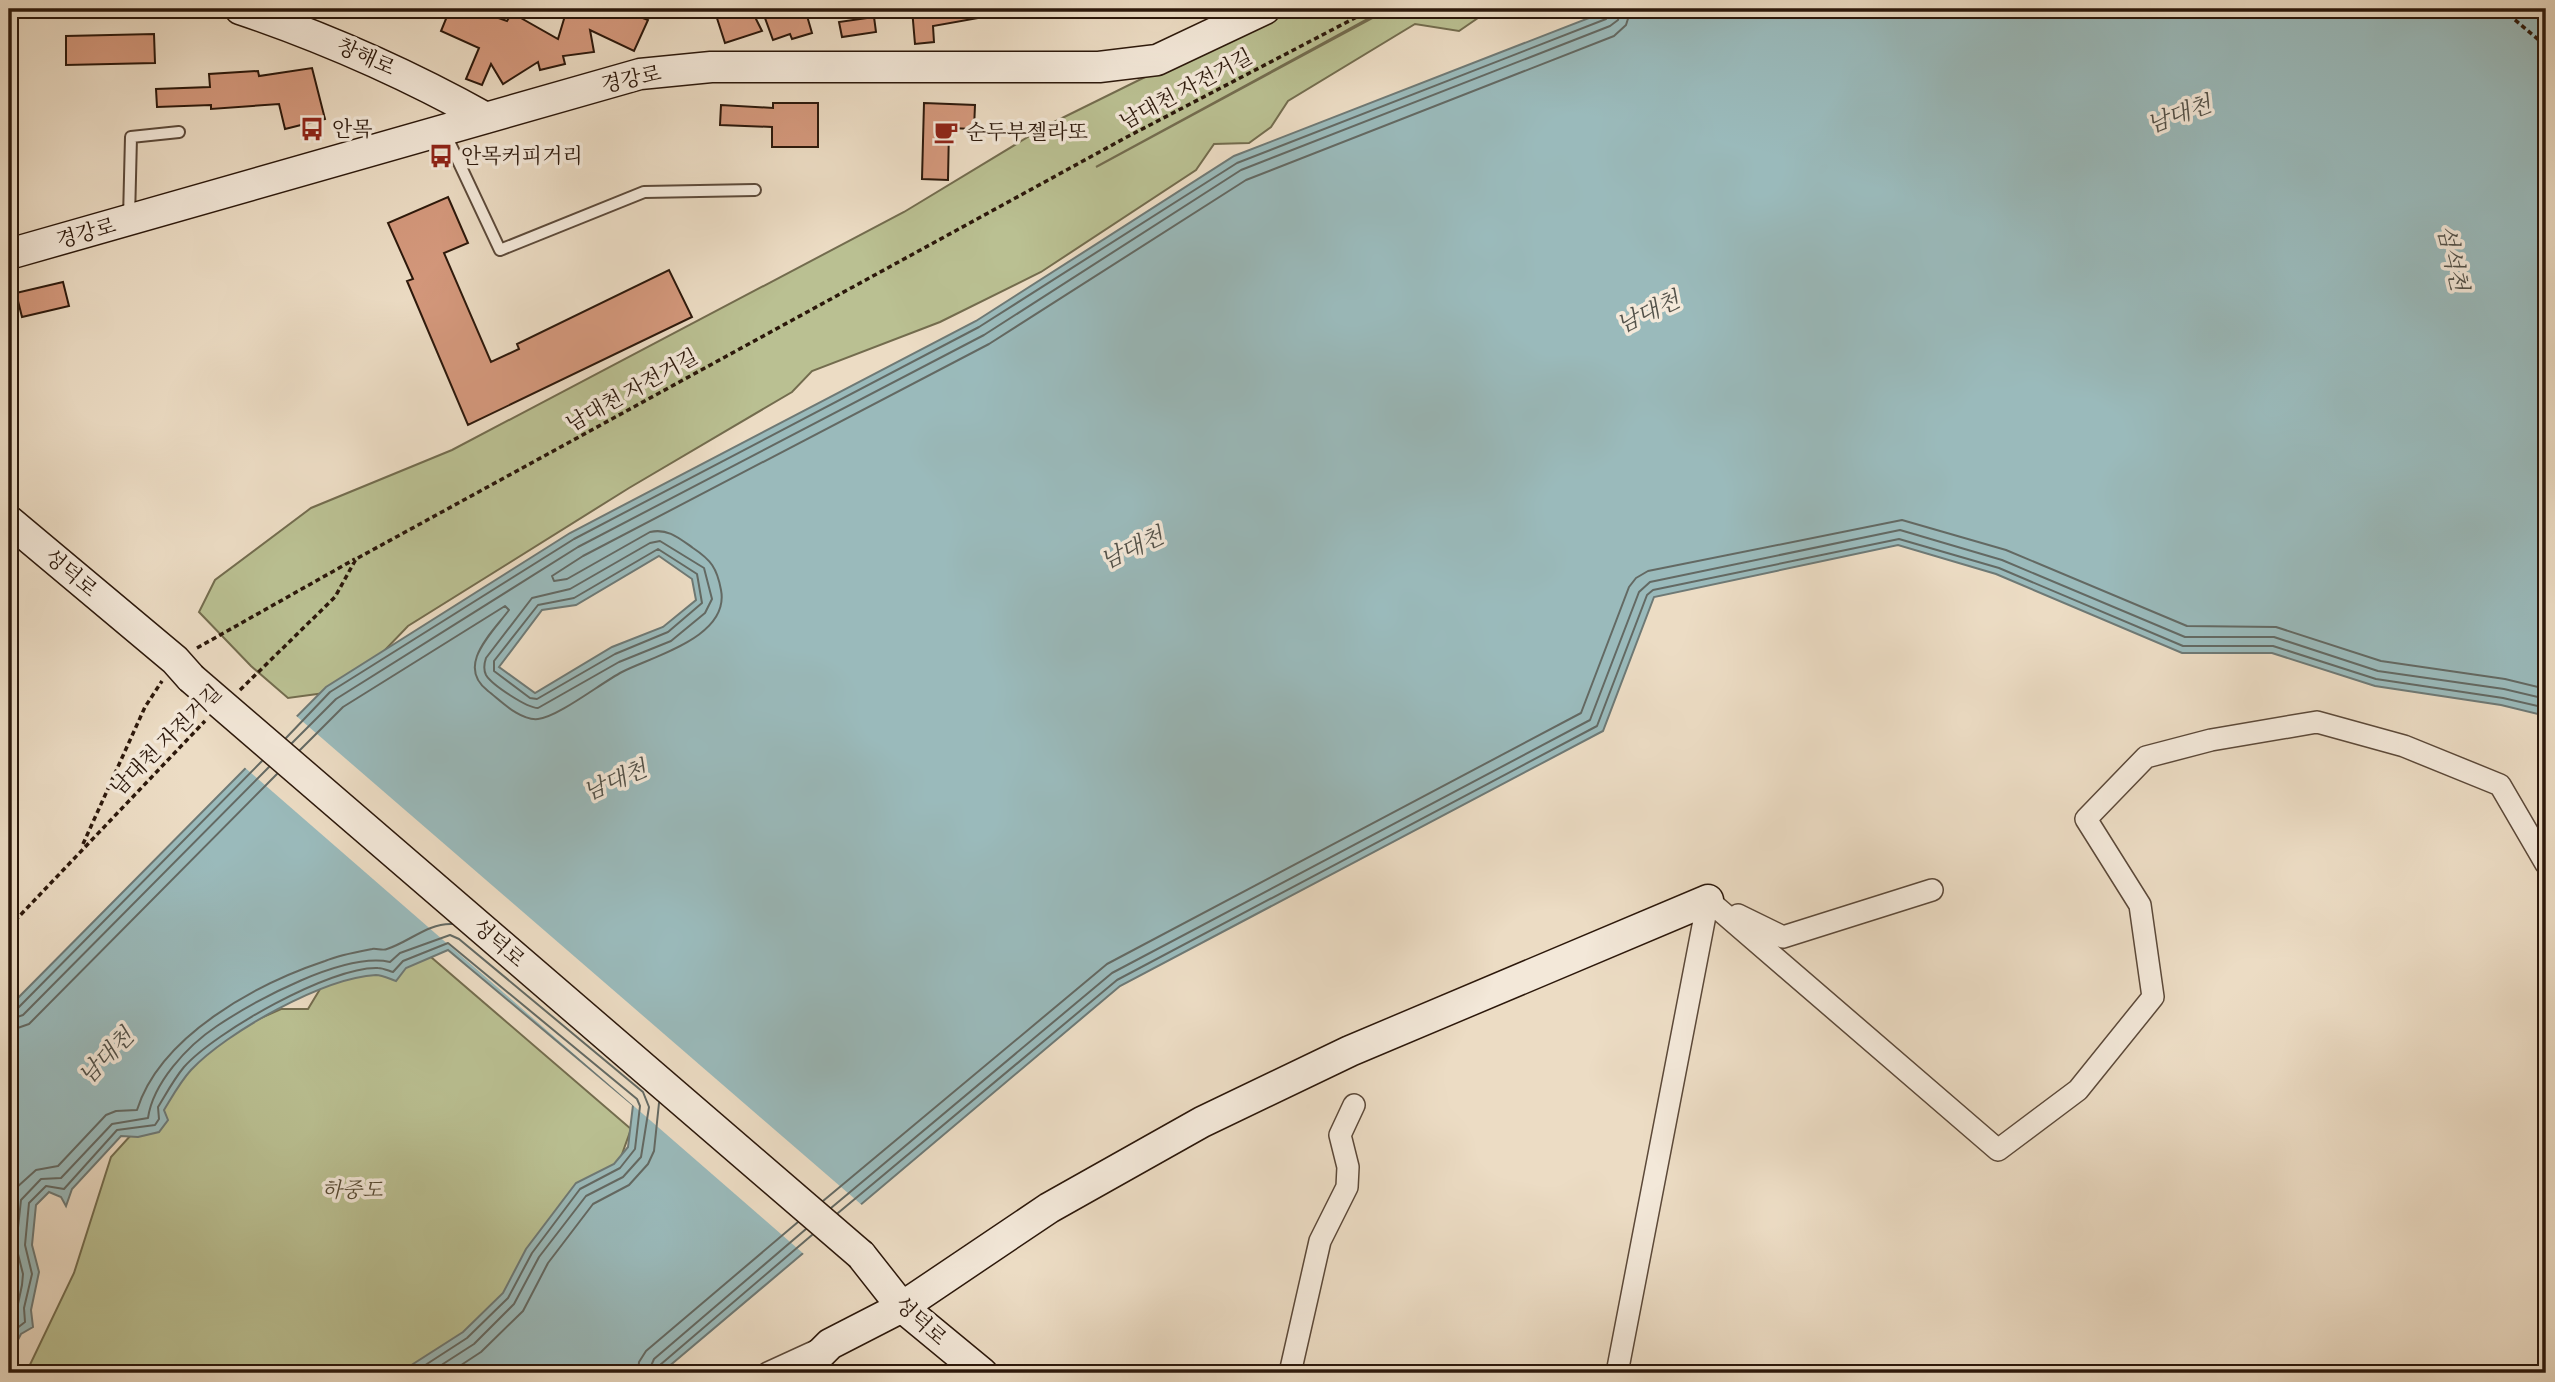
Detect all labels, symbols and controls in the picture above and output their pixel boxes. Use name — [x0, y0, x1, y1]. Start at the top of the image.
street label: 창해로 — [332, 34, 399, 83]
street label: 남대천 자전거길 — [1116, 44, 1258, 137]
street label: 경강로 — [599, 61, 664, 100]
water label: 남대천 — [2143, 90, 2217, 140]
bus stop icon: 안목 — [298, 115, 326, 143]
place label: 안목 — [332, 117, 373, 144]
cafe icon: 순두부젤라또 — [932, 118, 960, 146]
place label: 순두부젤라또 — [966, 120, 1088, 147]
bus stop icon: 안목커피거리 — [427, 142, 455, 170]
place label: 안목커피거리 — [461, 144, 583, 171]
street label: 경강로 — [53, 213, 119, 256]
water label: 섬석천 — [2430, 223, 2474, 296]
water label: 남대천 — [1612, 285, 1687, 341]
street label: 남대천 자전거길 — [562, 344, 703, 439]
water label: 남대천 — [1096, 521, 1171, 577]
street label: 성덕로 — [38, 544, 102, 604]
street label: 남대천 자전거길 — [106, 680, 228, 802]
water label: 남대천 — [579, 754, 654, 808]
street label: 성덕로 — [466, 914, 530, 974]
water label: 남대천 — [73, 1022, 142, 1091]
park label: 하중도 — [322, 1178, 383, 1205]
street label: 성덕로 — [888, 1292, 952, 1353]

